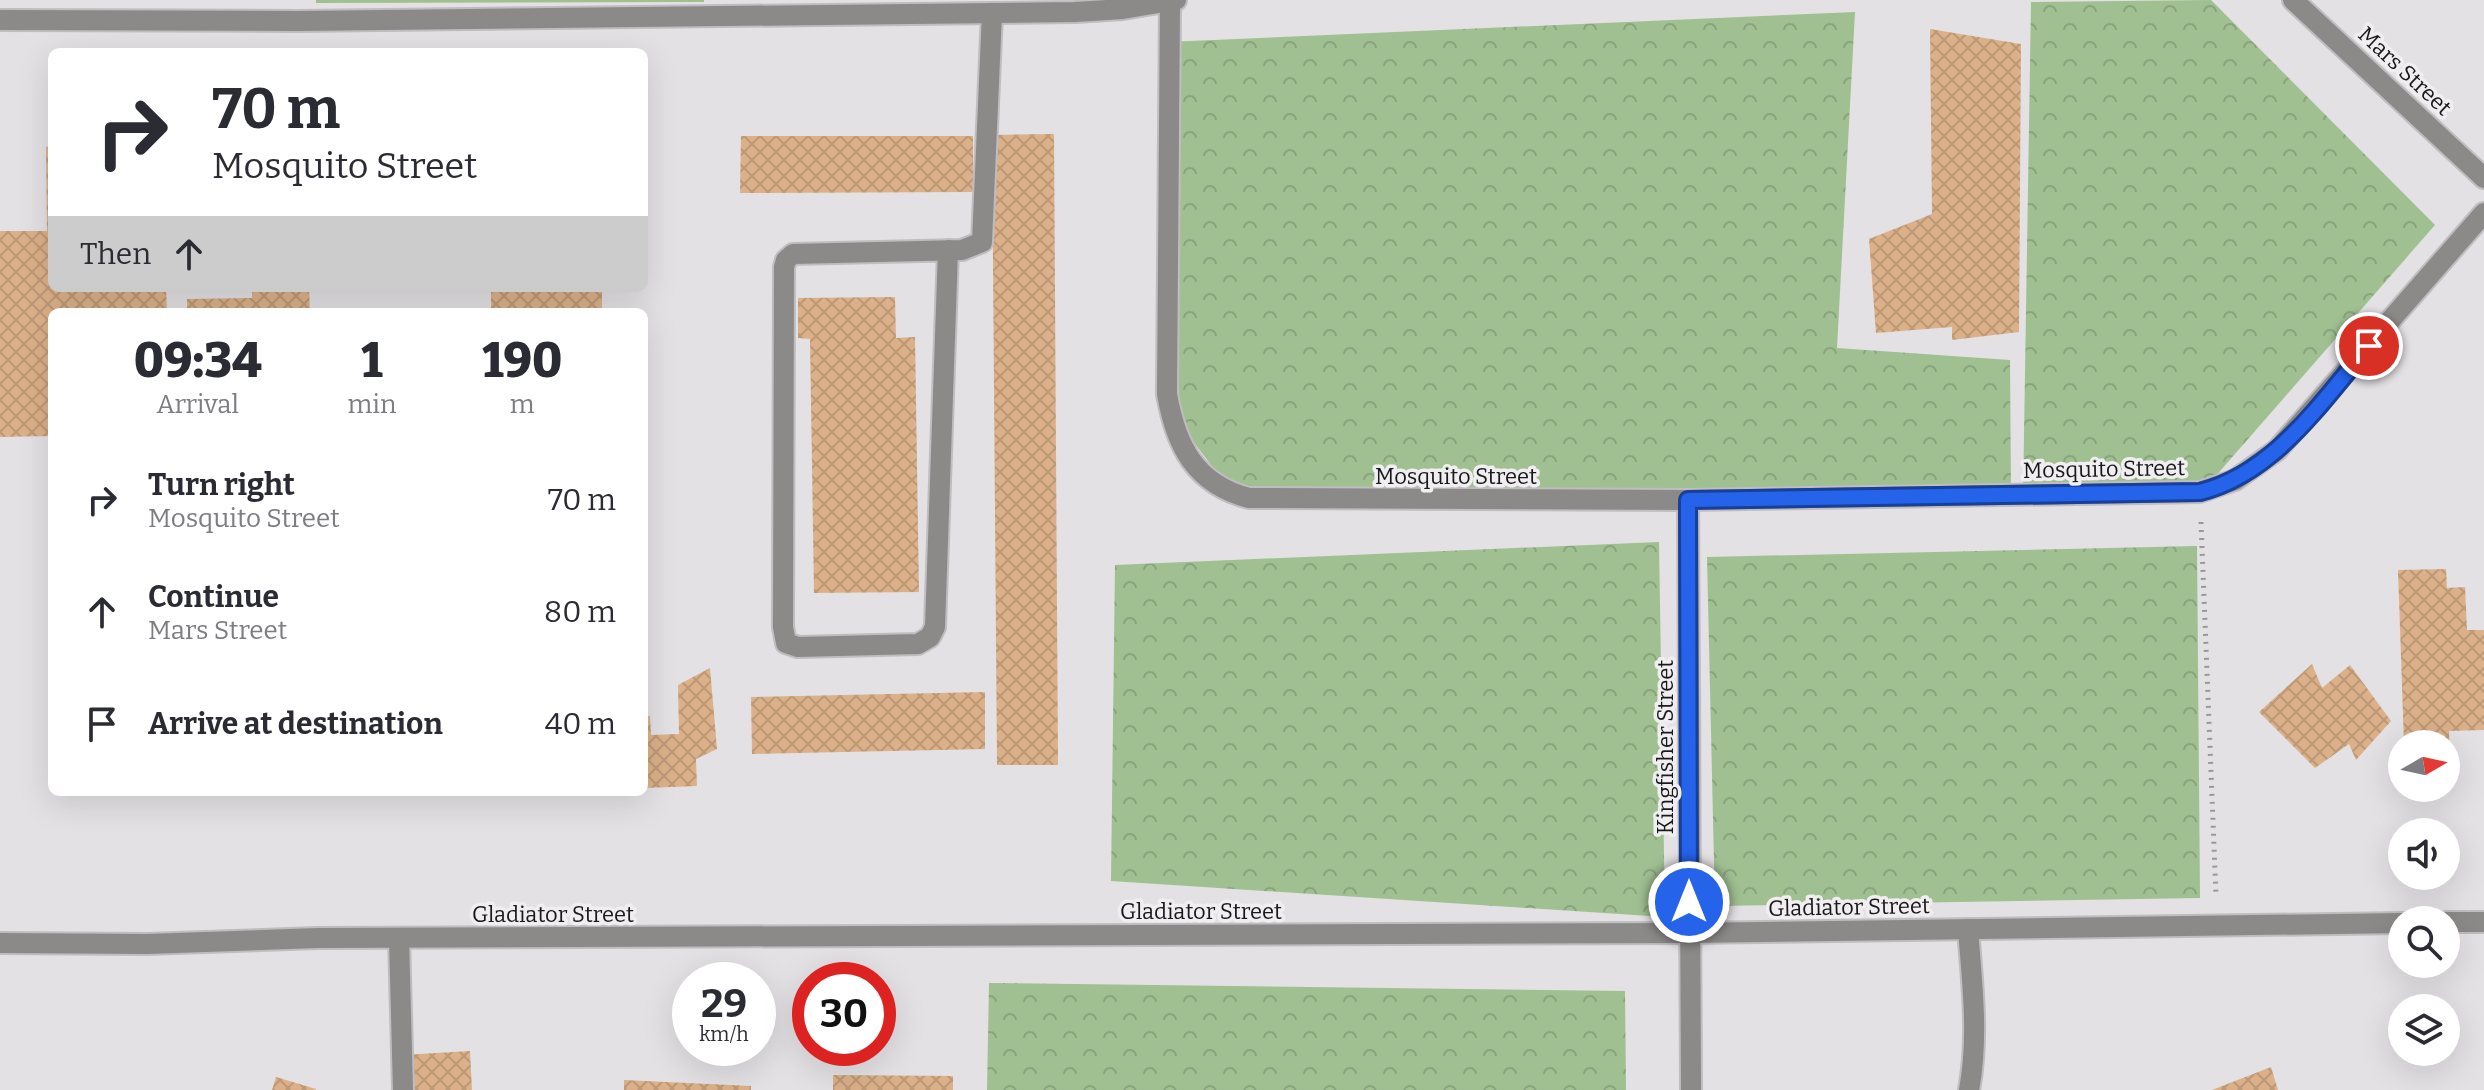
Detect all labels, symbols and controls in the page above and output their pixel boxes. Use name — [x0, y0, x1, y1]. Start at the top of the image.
street label: Mars Street — [2353, 21, 2457, 121]
text: 70 m — [212, 76, 340, 143]
icon: right — [80, 80, 184, 184]
text: Mosquito Street — [212, 144, 477, 188]
icon: ahead — [167, 232, 211, 276]
text: Then — [80, 236, 151, 272]
pin — [2335, 312, 2403, 380]
icon: arrive — [2347, 324, 2391, 368]
text: 09:34 — [134, 332, 262, 390]
text: 1 — [361, 332, 383, 390]
text: 190 — [482, 332, 562, 390]
text: Arrival — [157, 389, 239, 420]
text: min — [347, 389, 396, 420]
text: m — [510, 389, 535, 420]
street label: Mosquito Street — [2023, 454, 2185, 484]
street label: Mosquito Street — [1375, 463, 1537, 490]
text: Turn right — [148, 467, 295, 503]
icon: right — [80, 478, 124, 522]
text: 70 m — [548, 482, 616, 518]
text: Mosquito Street — [148, 503, 340, 534]
text: Continue — [148, 579, 279, 615]
icon: ahead — [80, 590, 124, 634]
text: 80 m — [544, 594, 616, 630]
text: Mars Street — [148, 615, 287, 646]
street label: Kingfisher Street — [1652, 660, 1679, 834]
icon: arrive — [80, 702, 124, 746]
text: Arrive at destination — [148, 706, 443, 742]
text: 40 m — [545, 706, 616, 742]
north arrow — [2388, 730, 2460, 802]
map controls — [2388, 730, 2460, 1066]
button: sound — [2388, 818, 2460, 890]
position arrow — [1647, 860, 1731, 944]
street label: Gladiator Street — [1768, 892, 1930, 922]
street label: Gladiator Street — [1120, 898, 1282, 925]
street label: Gladiator Street — [472, 901, 634, 928]
button: search — [2388, 906, 2460, 978]
speed limit sign: 30 — [792, 962, 896, 1066]
text: 29 — [701, 980, 747, 1028]
button: layers — [2388, 994, 2460, 1066]
text: km/h — [699, 1022, 749, 1046]

